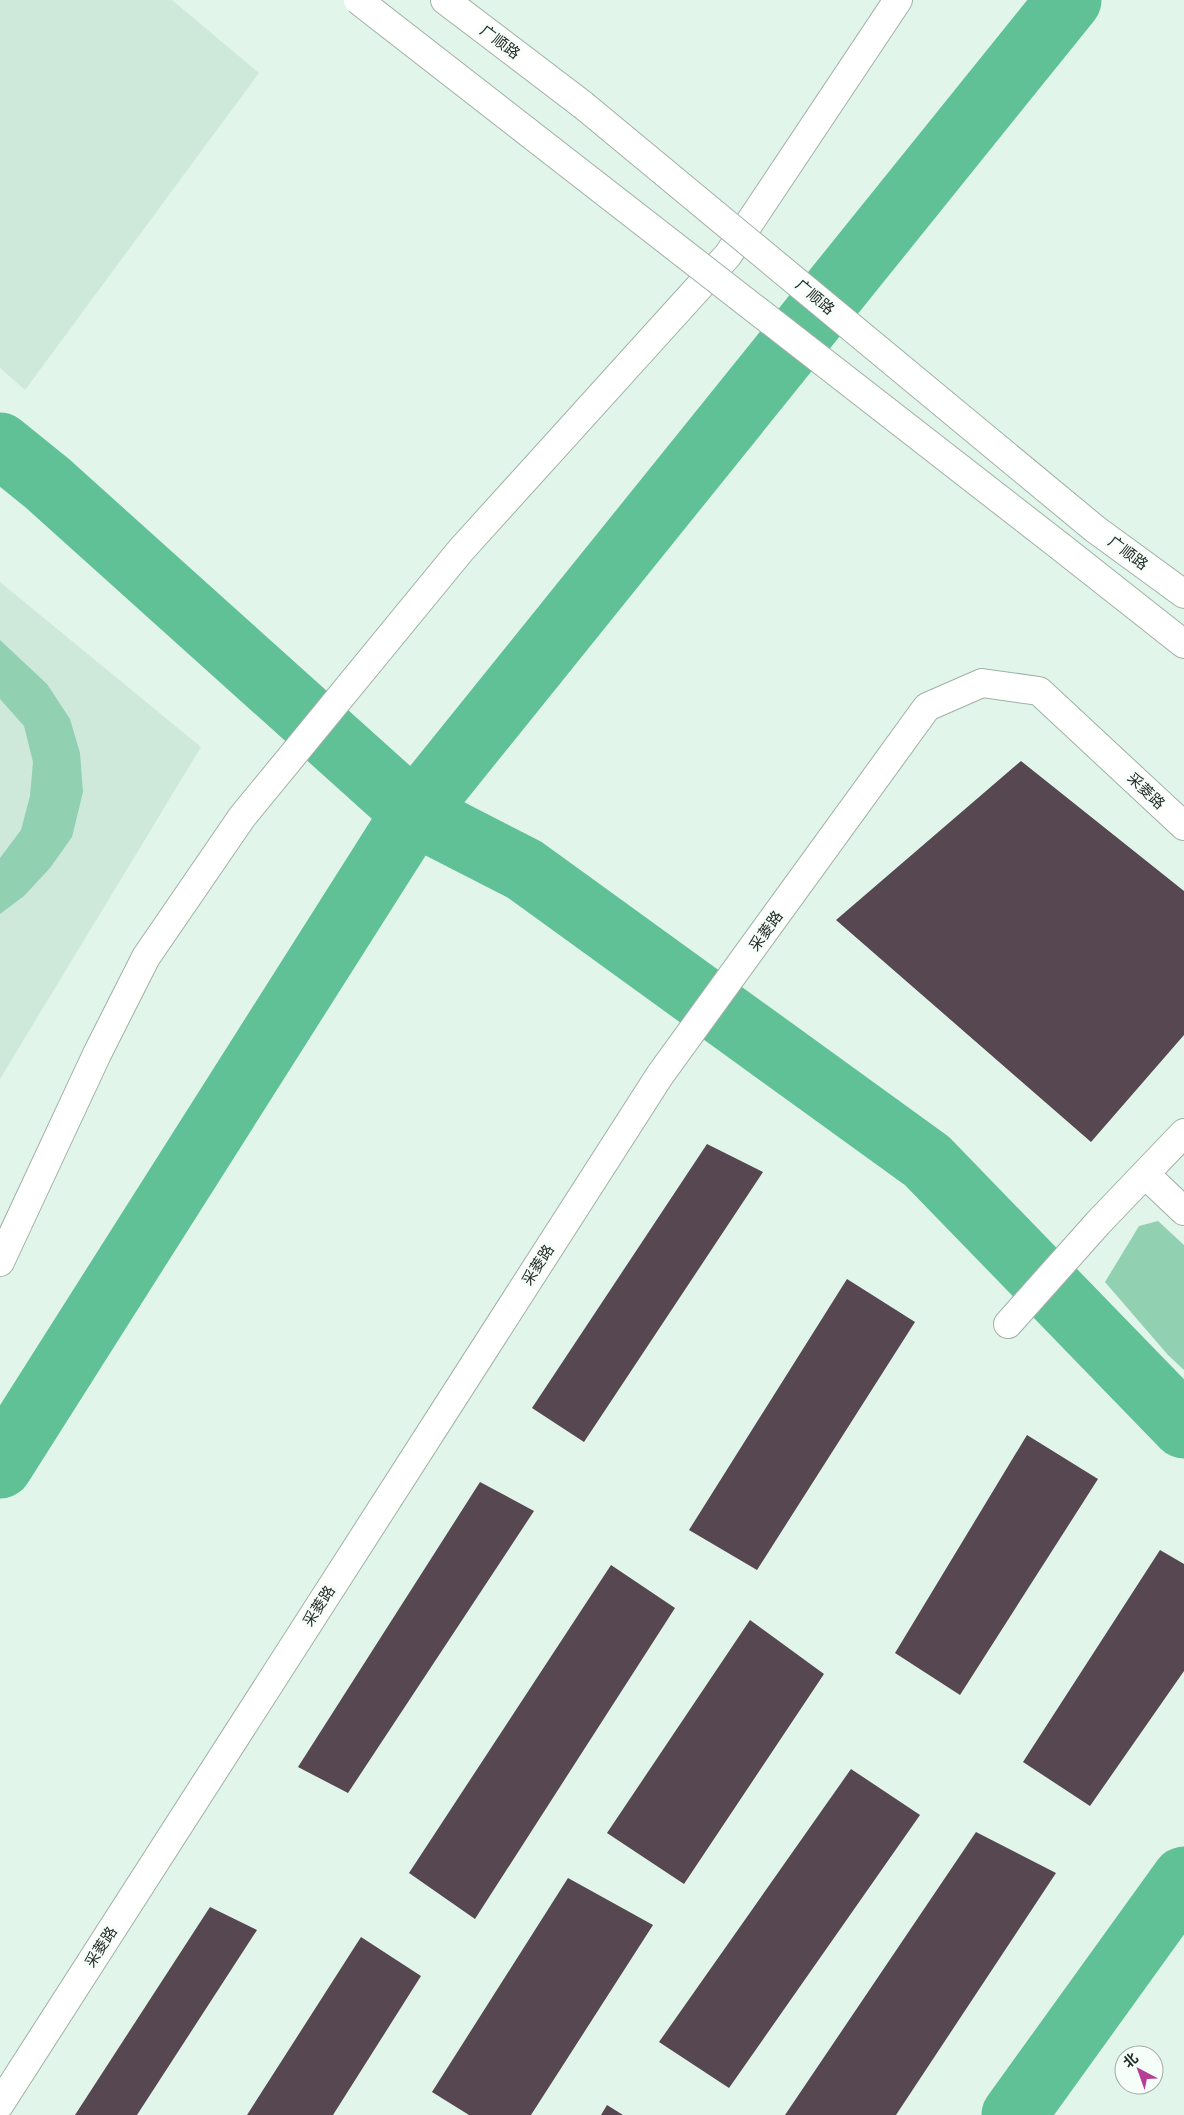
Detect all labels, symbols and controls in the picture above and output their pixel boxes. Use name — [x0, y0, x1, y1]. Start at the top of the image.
street label: 广顺路 — [477, 22, 523, 62]
street label: 广顺路 — [793, 276, 837, 318]
street label: 广顺路 — [1105, 533, 1151, 573]
street label: 采菱路 — [1124, 770, 1168, 812]
street label: 采菱路 — [746, 908, 786, 954]
street label: 采菱路 — [519, 1242, 557, 1288]
street label: 采菱路 — [300, 1583, 338, 1629]
street label: 采菱路 — [82, 1924, 120, 1970]
north arrow — [1114, 2045, 1164, 2095]
text: 北 — [1121, 2050, 1141, 2071]

